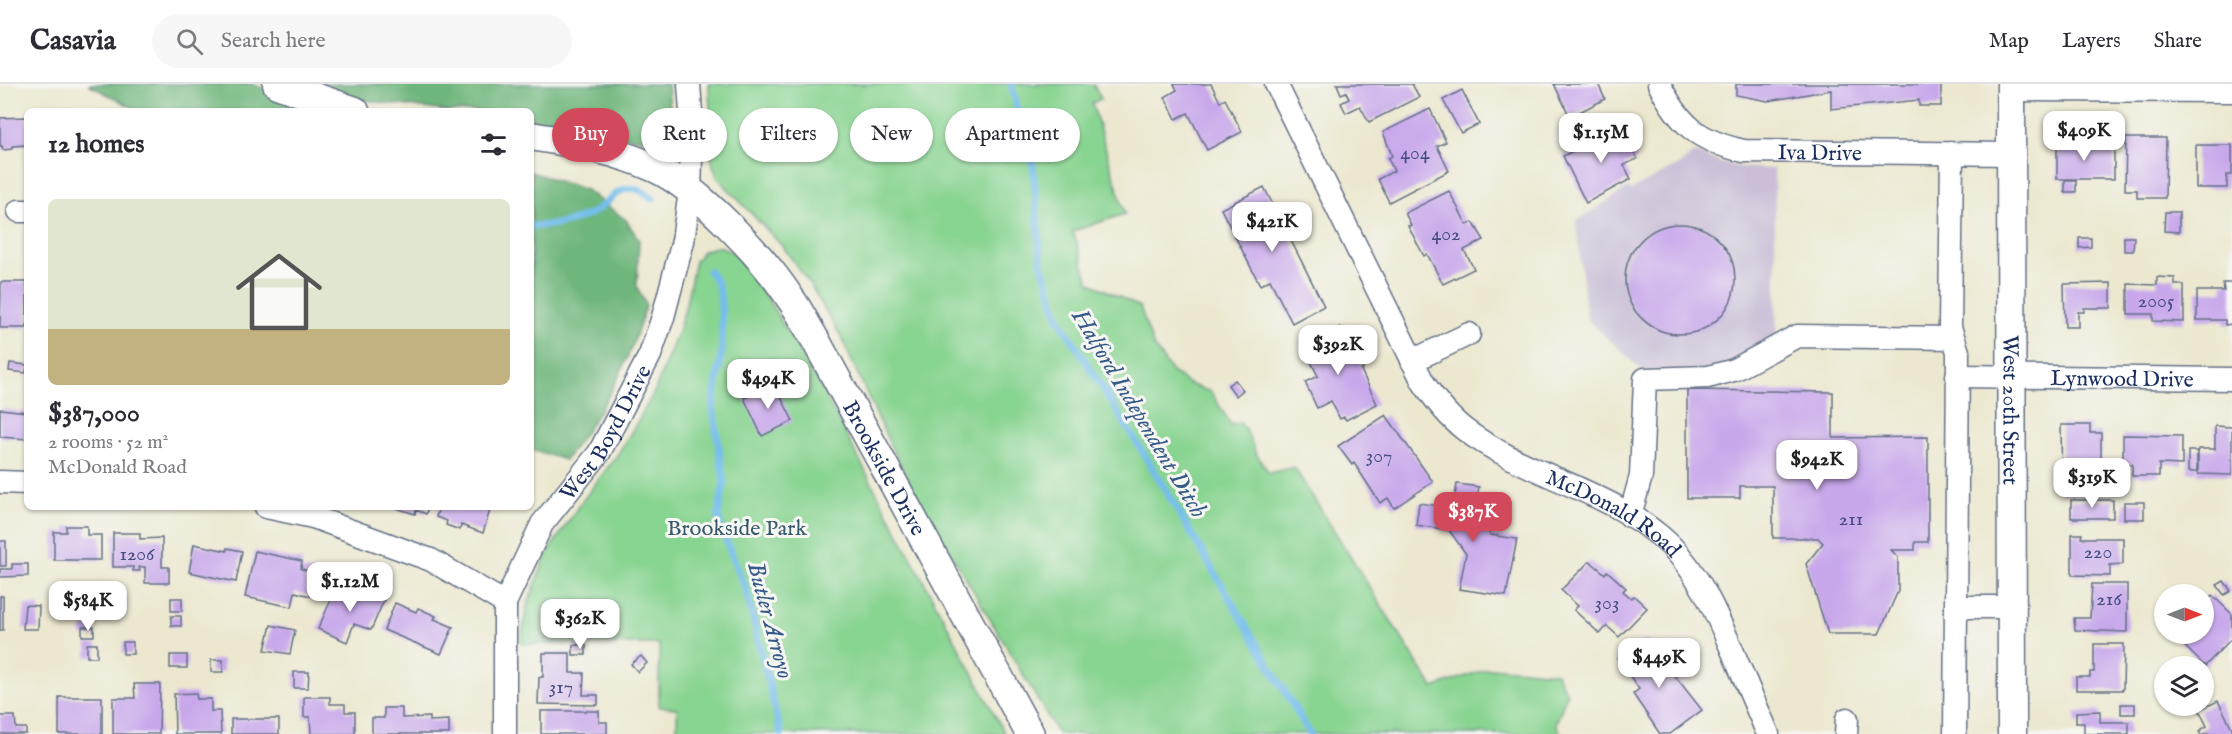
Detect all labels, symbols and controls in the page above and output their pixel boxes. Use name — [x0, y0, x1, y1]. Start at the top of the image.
search box — [152, 14, 572, 68]
text: Casavia — [30, 24, 116, 59]
icon: search — [173, 25, 206, 58]
text: Search here — [221, 27, 326, 55]
text: Map — [1989, 28, 2029, 55]
text: Layers — [2062, 28, 2121, 55]
text: Share — [2154, 28, 2202, 55]
chip: Buy — [552, 108, 629, 162]
chip: Rent — [641, 108, 727, 162]
chip: Filters — [739, 108, 838, 162]
chip: New — [850, 108, 933, 162]
chip: Apartment — [945, 108, 1080, 162]
pin: $409K — [2042, 111, 2126, 162]
pin: $1.15M — [1552, 113, 1650, 164]
text: $409K — [2057, 118, 2111, 143]
text: $1.15M — [1573, 120, 1629, 145]
text: 12 homes — [48, 128, 144, 161]
icon: filters — [477, 128, 510, 161]
street label: Iva Drive — [1778, 139, 1862, 168]
house number: 404 — [1400, 141, 1430, 166]
pin: $421K — [1230, 202, 1314, 253]
text: $421K — [1246, 209, 1298, 234]
house number: 402 — [1431, 222, 1461, 247]
icon: home — [225, 238, 333, 346]
house number: 2005 — [2138, 289, 2174, 314]
water label: Halford Independent Ditch — [1064, 303, 1213, 524]
pin: $392K — [1296, 325, 1380, 376]
text: $392K — [1312, 332, 1364, 357]
street label: West 20th Street — [1995, 335, 2024, 485]
pin: $494K — [726, 359, 810, 410]
street label: West Boyd Drive — [554, 361, 658, 507]
street label: Lynwood Drive — [2050, 365, 2194, 395]
text: $494K — [741, 366, 795, 391]
street label: Brookside Drive — [835, 396, 931, 541]
text: $387,000 — [48, 397, 140, 430]
text: 2 rooms · 52 m² — [48, 430, 168, 455]
pin: $942K — [1775, 440, 1859, 491]
house number: 307 — [1366, 444, 1392, 469]
text: $942K — [1790, 447, 1844, 472]
text: McDonald Road — [48, 455, 187, 480]
pin: $319K — [2050, 458, 2134, 509]
street label: McDonald Road — [1541, 464, 1687, 564]
text: $319K — [2067, 465, 2117, 490]
pin: $387K — [1431, 492, 1515, 543]
text: $387K — [1448, 499, 1498, 524]
house number: 211 — [1839, 507, 1863, 532]
park label: Brookside Park — [667, 515, 807, 543]
house number: 220 — [2084, 540, 2112, 565]
house number: 1206 — [119, 542, 155, 567]
water label: Butler Arroyo — [739, 558, 800, 682]
pin: $1.12M — [301, 562, 399, 613]
text: $1.12M — [321, 569, 379, 594]
pin: $584K — [46, 581, 130, 632]
north arrow — [2154, 584, 2214, 644]
map controls — [2154, 584, 2214, 716]
house number: 216 — [2096, 587, 2122, 612]
text: $584K — [63, 588, 113, 613]
house number: 303 — [1595, 591, 1619, 616]
pin: $362K — [538, 599, 622, 650]
text: $362K — [555, 606, 605, 631]
pin: $449K — [1617, 638, 1701, 689]
text: $449K — [1632, 645, 1686, 670]
button: layers — [2154, 656, 2214, 716]
house number: 317 — [549, 675, 573, 700]

